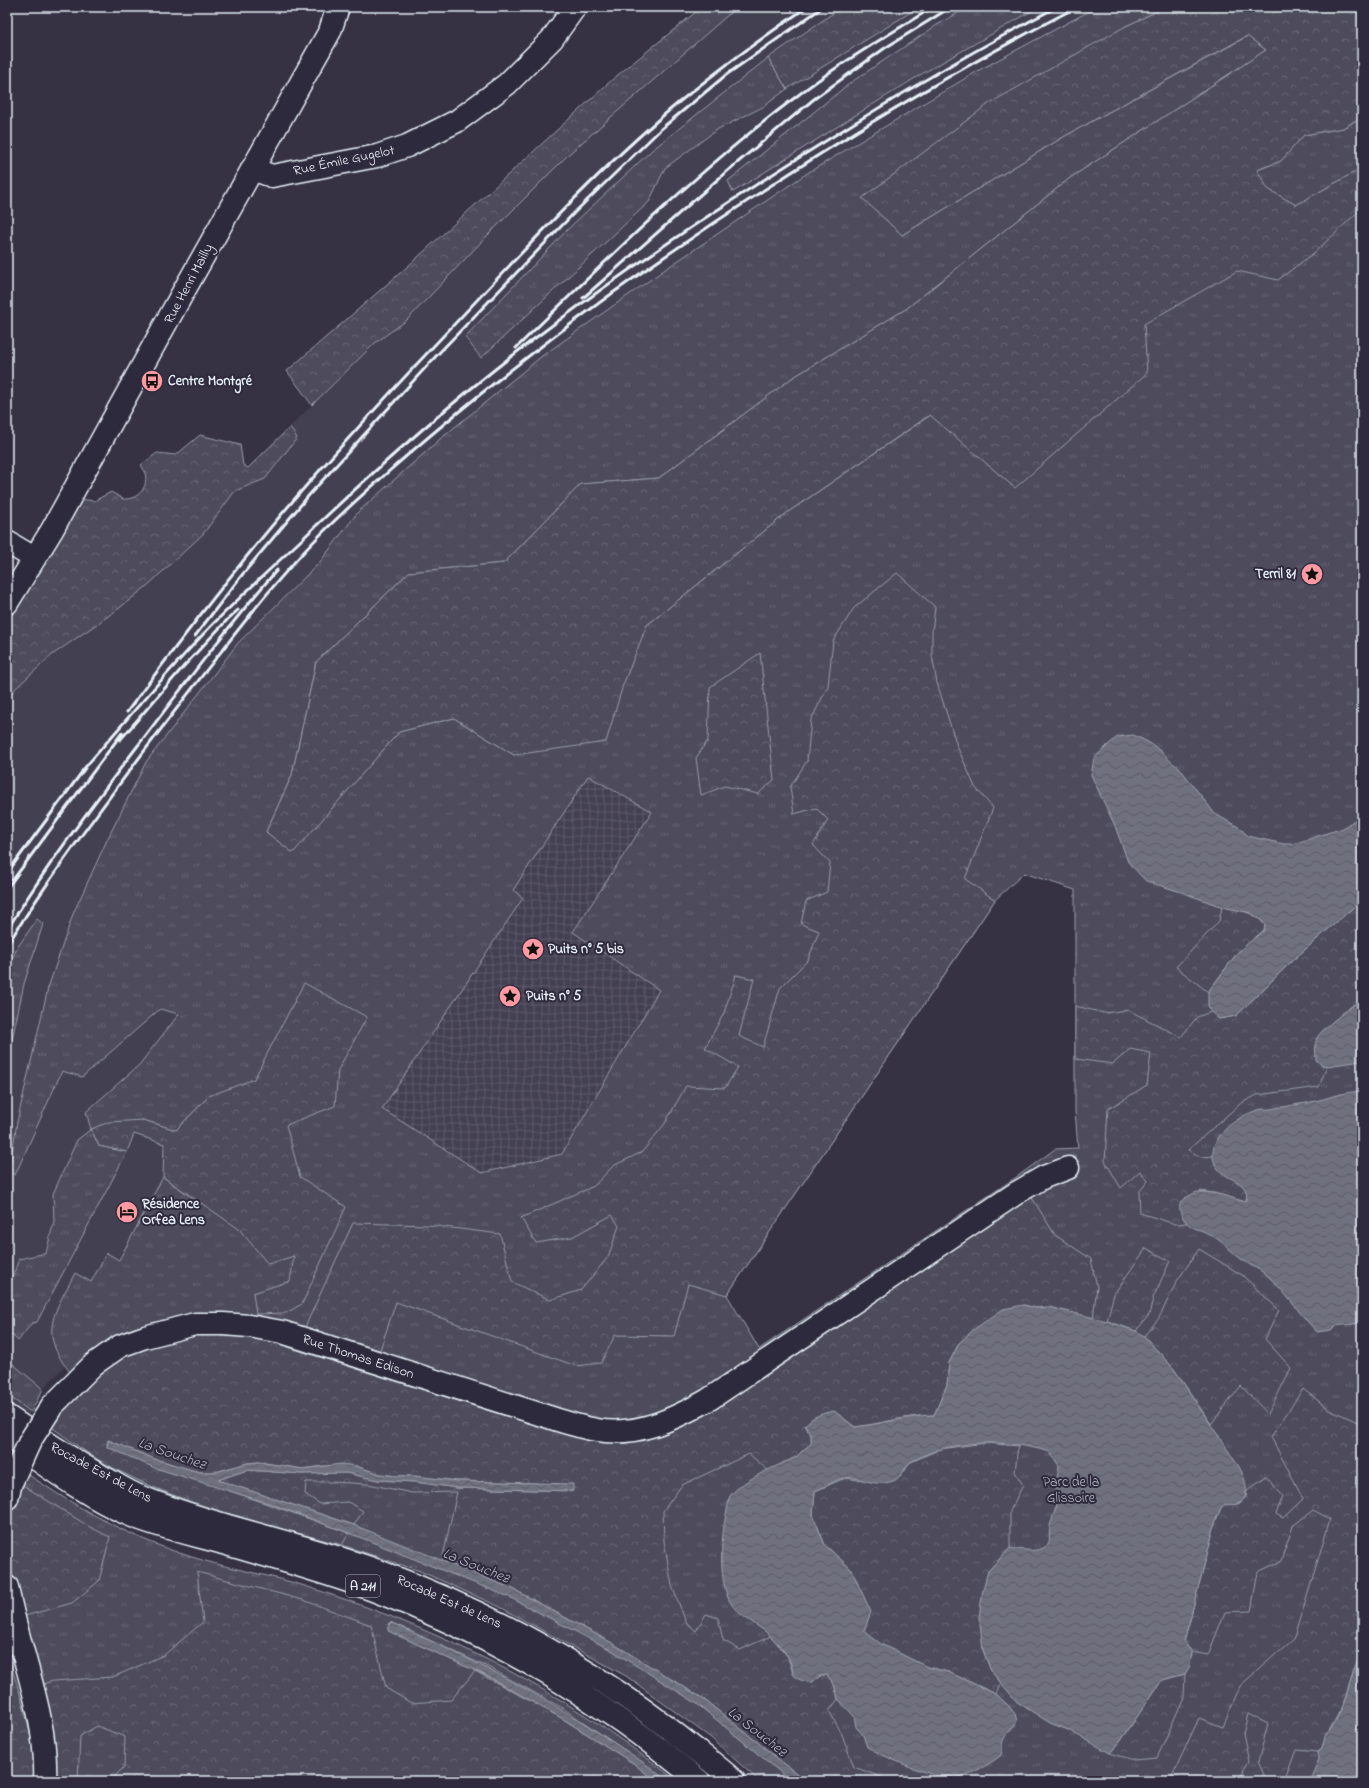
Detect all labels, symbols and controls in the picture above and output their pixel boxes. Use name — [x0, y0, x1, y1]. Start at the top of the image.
street label: Rue Émile Gugelot — [291, 140, 397, 183]
street label: Rue Henri Mailly — [159, 240, 220, 328]
bus stop icon: Centre Montgré — [139, 368, 165, 394]
place label: Centre Montgré — [168, 371, 253, 394]
place icon: Terril 81 — [1299, 561, 1325, 587]
place label: Terril 81 — [1255, 564, 1297, 585]
place icon: Puits n° 5 bis — [520, 936, 546, 962]
place label: Puits n° 5 bis — [548, 939, 624, 960]
place icon: Puits n° 5 — [497, 983, 523, 1009]
place label: Puits n° 5 — [526, 986, 581, 1007]
place label: Résidence Orfea Lens — [141, 1194, 205, 1231]
hotel icon: Résidence Orfea Lens — [114, 1199, 140, 1225]
street label: Rue Thomas Edison — [299, 1329, 417, 1385]
water label: La Souchez — [135, 1432, 210, 1476]
street label: Rocade Est de Lens — [46, 1437, 156, 1509]
park label: Parc de la Glissoire — [1043, 1472, 1099, 1509]
water label: La Souchez — [439, 1543, 514, 1590]
street label: Rocade Est de Lens — [393, 1569, 505, 1635]
road number: A 211 — [346, 1575, 380, 1597]
water label: La Souchez — [723, 1702, 793, 1763]

